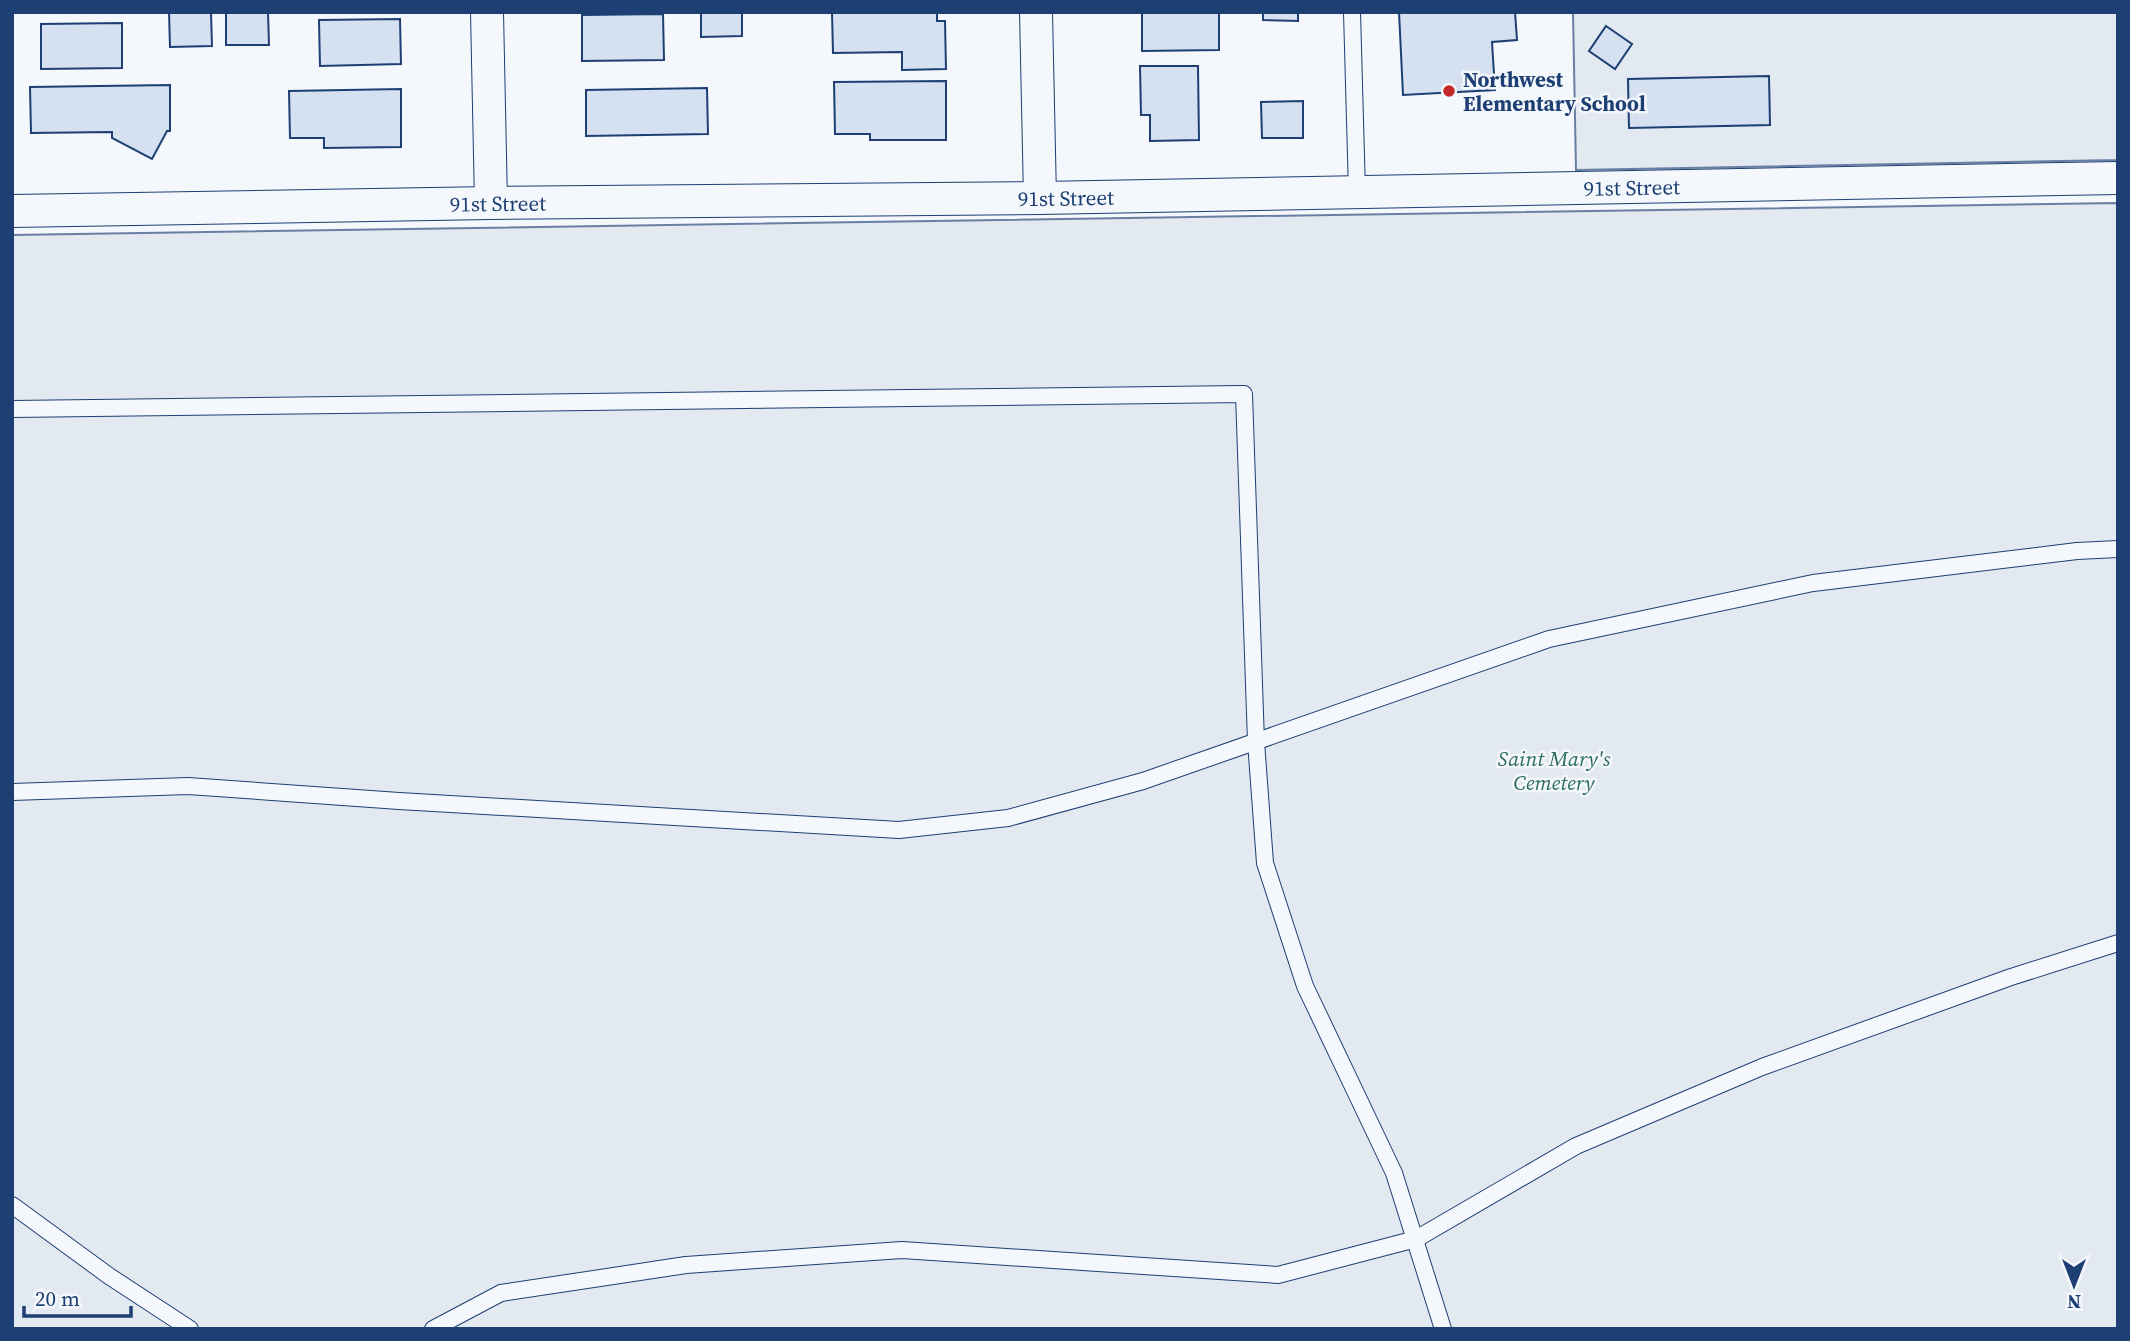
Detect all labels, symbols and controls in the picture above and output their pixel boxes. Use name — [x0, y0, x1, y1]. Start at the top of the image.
place label: Northwest Elementary School — [1463, 65, 1646, 118]
marker: Northwest Elementary School — [1441, 83, 1457, 99]
street label: 91st Street — [1583, 172, 1680, 202]
street label: 91st Street — [1018, 182, 1114, 213]
street label: 91st Street — [450, 188, 546, 218]
park label: Saint Mary's Cemetery — [1498, 744, 1611, 797]
north arrow — [2039, 1250, 2109, 1320]
scale bar — [24, 1274, 131, 1318]
text: 20 m — [35, 1284, 80, 1313]
text: N — [2067, 1289, 2081, 1315]

